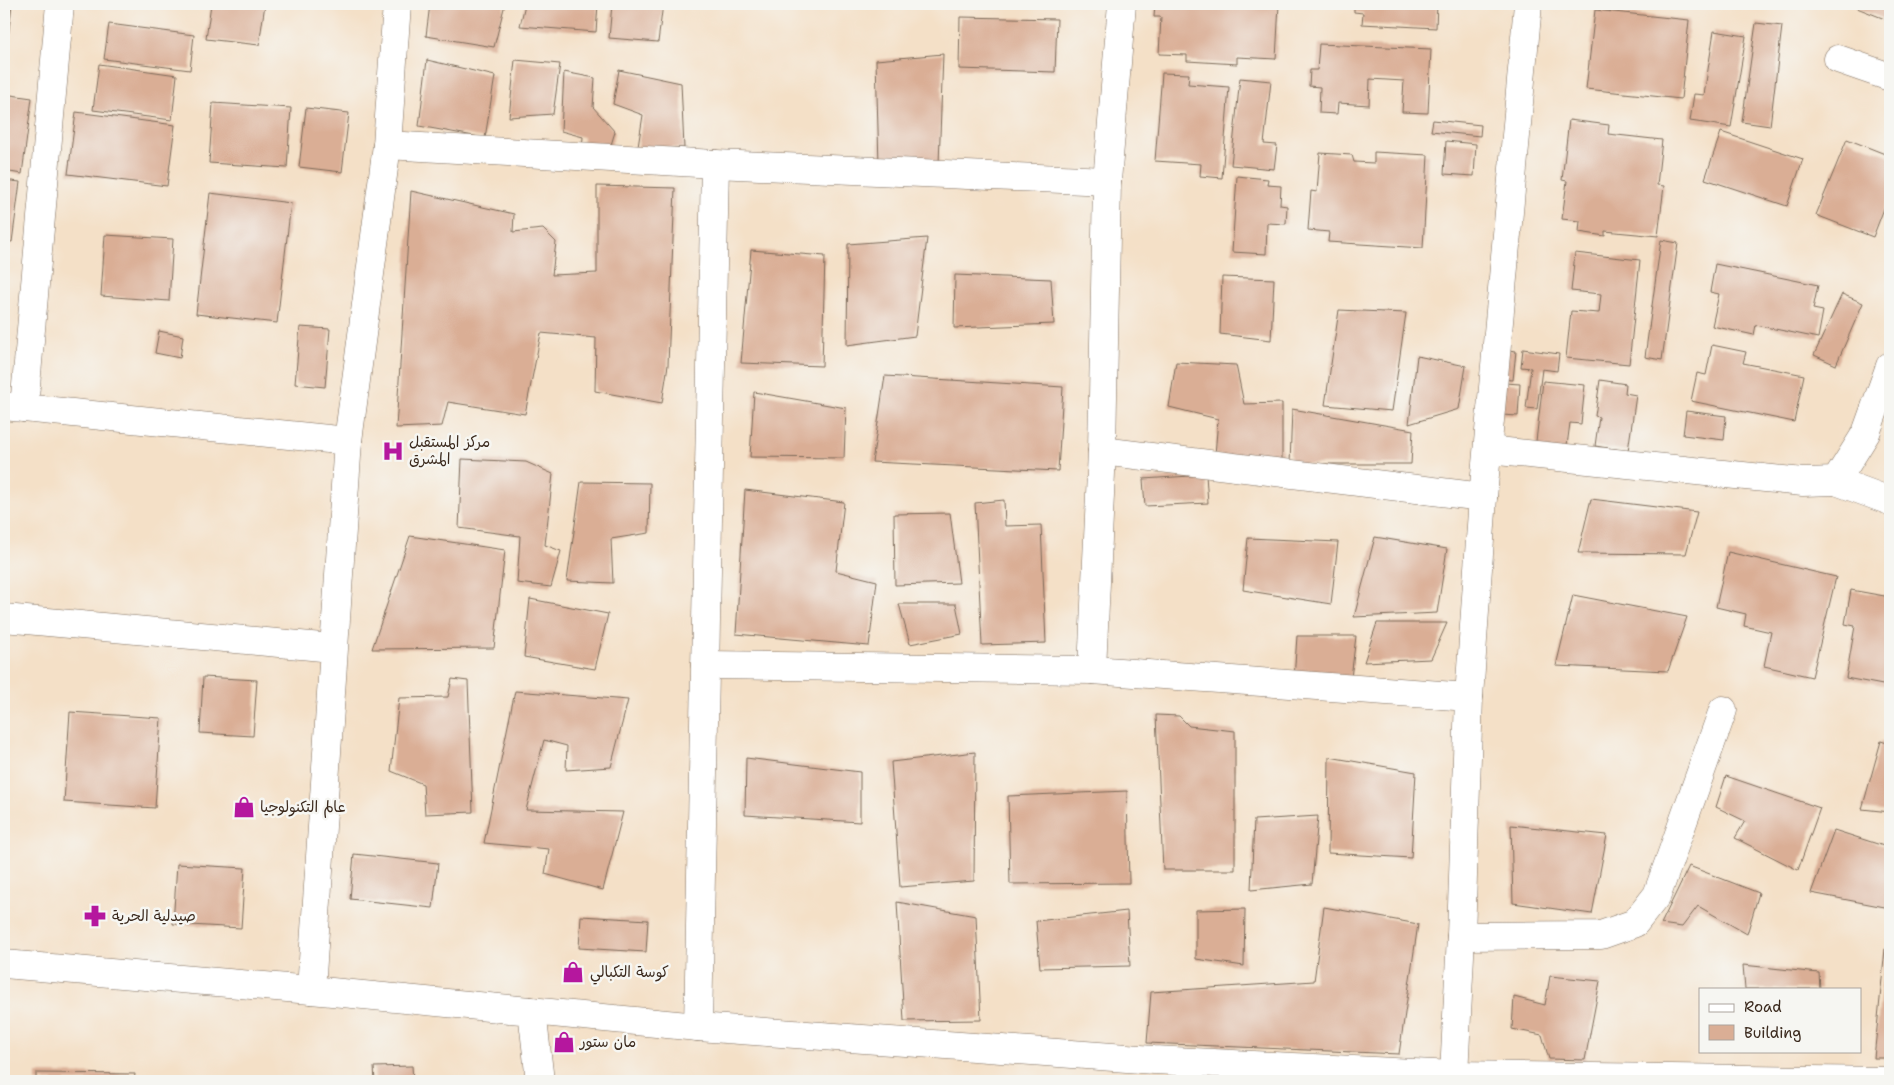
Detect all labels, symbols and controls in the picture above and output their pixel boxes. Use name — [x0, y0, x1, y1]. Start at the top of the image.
place label: مركز المستقبل المشرق — [409, 432, 490, 469]
hospital icon: مركز المستقبل المشرق — [380, 438, 406, 464]
shop icon: عالم التكنولوجيا — [231, 794, 257, 820]
place label: عالم التكنولوجيا — [260, 797, 346, 818]
pharmacy icon: صيدلية الحرية — [82, 903, 108, 929]
place label: صيدلية الحرية — [112, 906, 196, 926]
shop icon: كوسة التكبالي — [560, 959, 586, 985]
place label: كوسة التكبالي — [590, 962, 669, 985]
legend — [1699, 988, 1862, 1052]
text: Road — [1744, 997, 1782, 1017]
text: Building — [1744, 1023, 1801, 1043]
shop icon: مان ستور — [551, 1029, 577, 1055]
place label: مان ستور — [579, 1032, 636, 1052]

